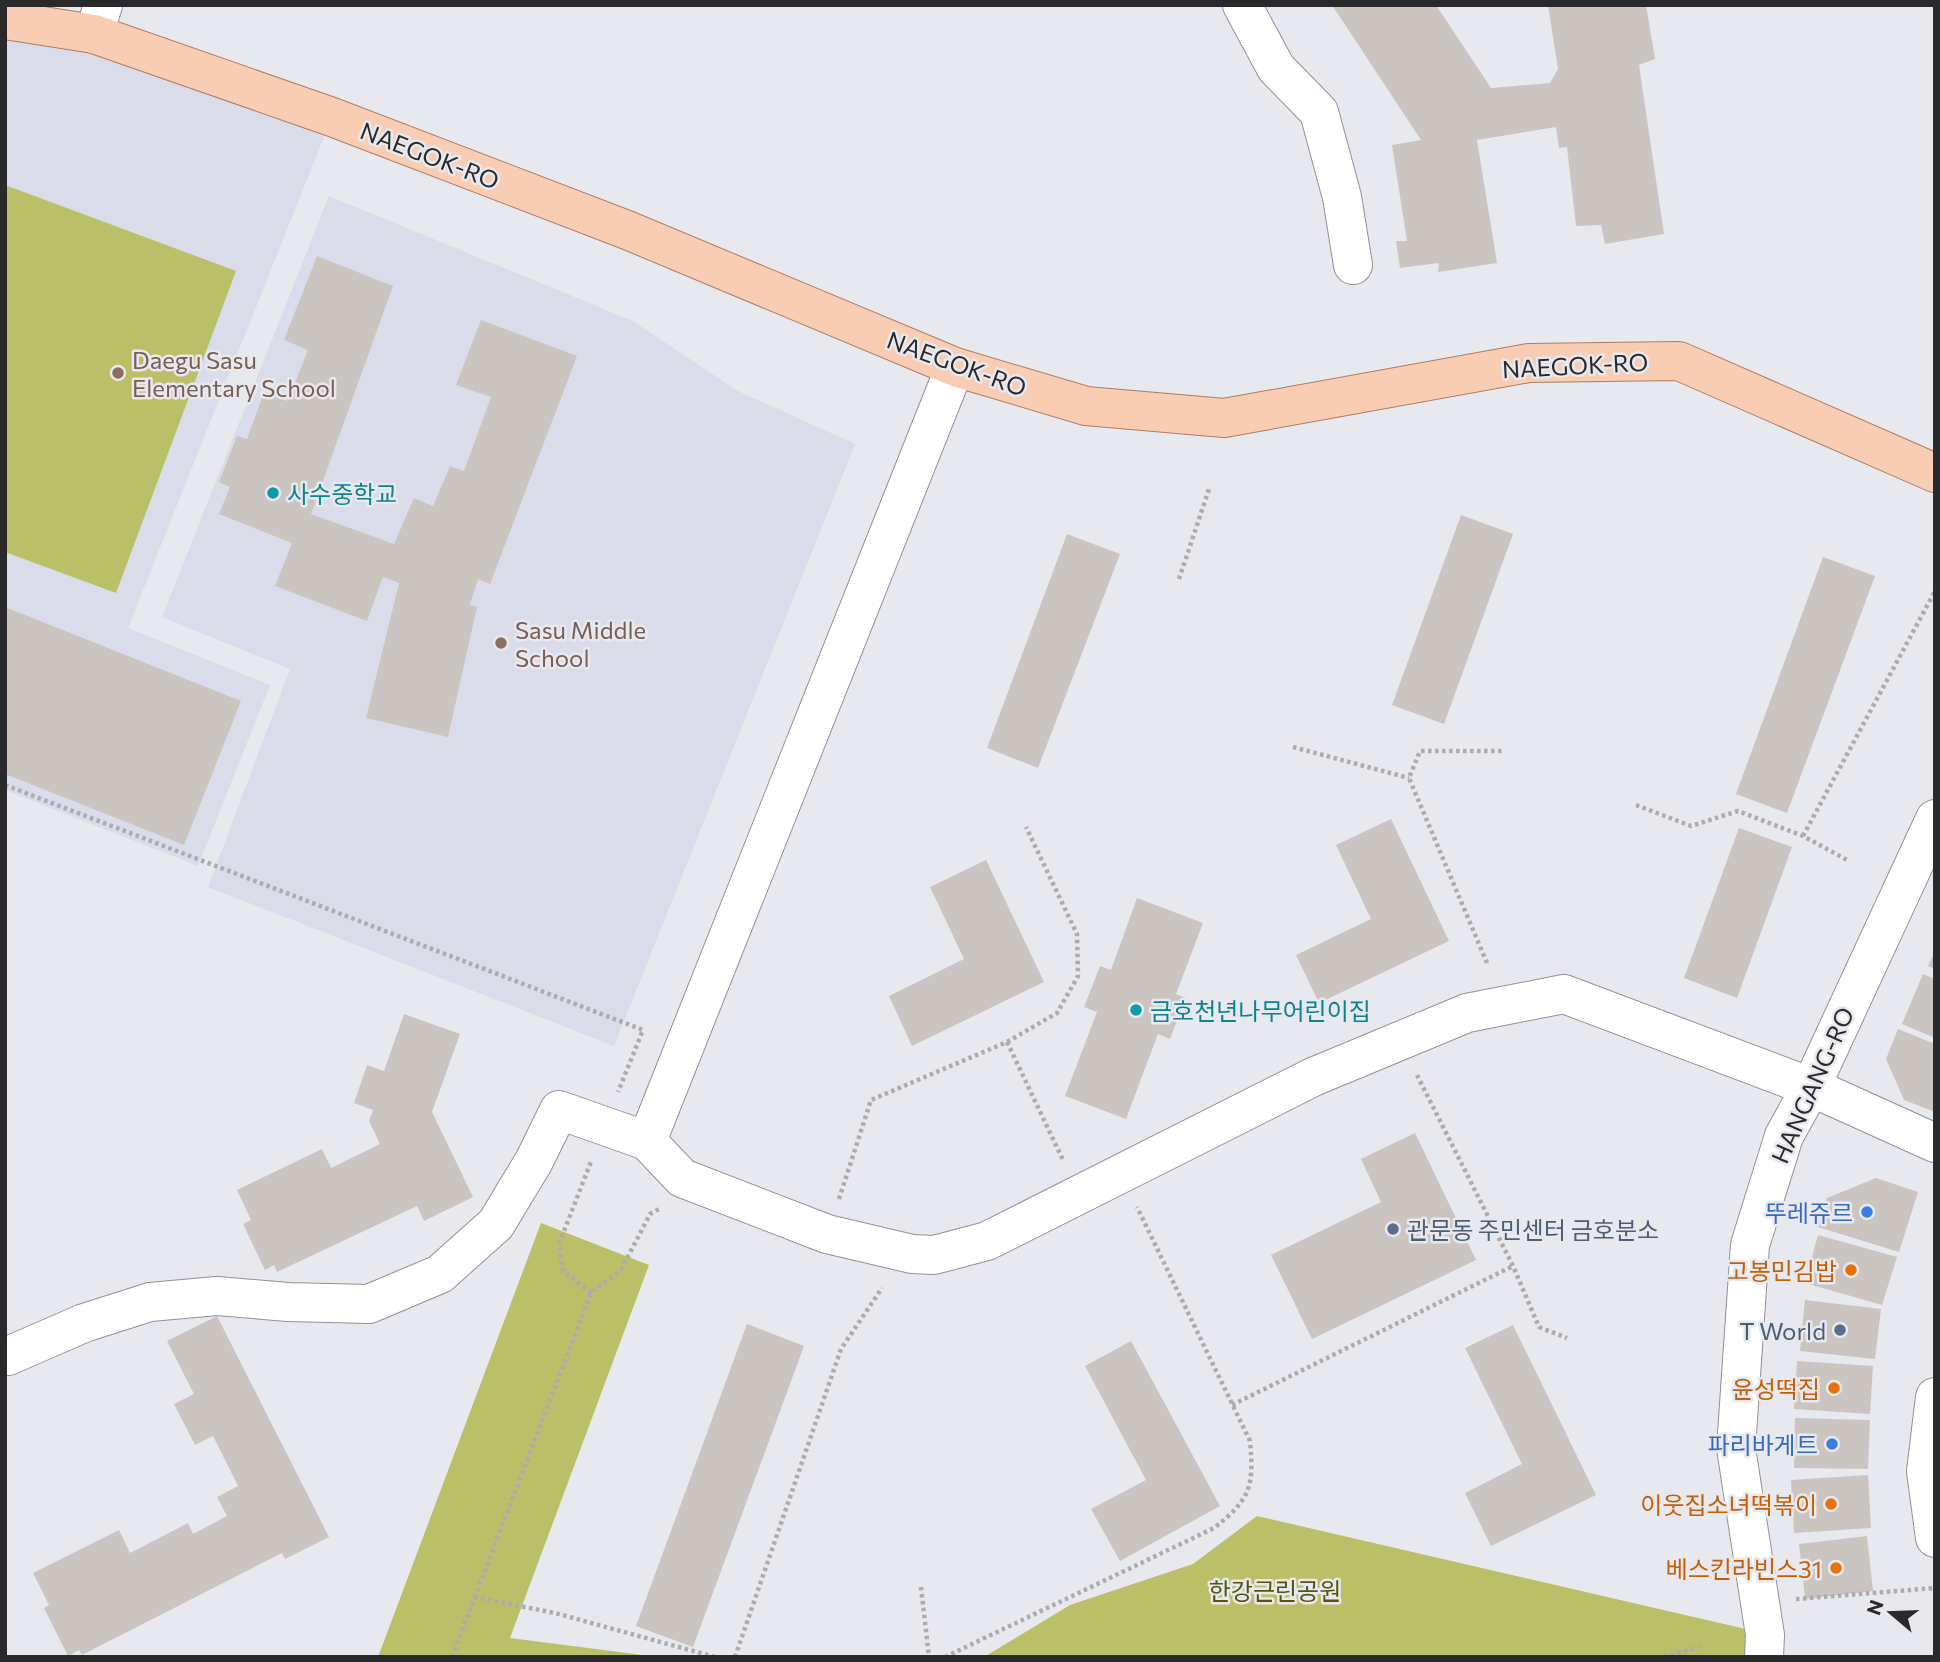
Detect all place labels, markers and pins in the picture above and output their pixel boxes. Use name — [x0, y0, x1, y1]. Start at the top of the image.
place label: Daegu Sasu Elementary School — [132, 345, 336, 402]
marker: Daegu Sasu Elementary School — [110, 365, 126, 381]
place label: 사수중학교 — [287, 479, 397, 508]
marker: 사수중학교 — [265, 485, 281, 501]
place label: Sasu Middle School — [515, 615, 646, 672]
marker: Sasu Middle School — [493, 635, 509, 651]
place label: 금호천년나무어린이집 — [1150, 996, 1371, 1025]
marker: 금호천년나무어린이집 — [1128, 1002, 1144, 1018]
place label: 뚜레쥬르 — [1765, 1198, 1853, 1227]
marker: 뚜레쥬르 — [1859, 1204, 1875, 1220]
place label: 관문동 주민센터 금호분소 — [1407, 1215, 1659, 1244]
marker: 관문동 주민센터 금호분소 — [1385, 1221, 1401, 1237]
place label: 고봉민김밥 — [1727, 1256, 1837, 1285]
marker: 고봉민김밥 — [1843, 1262, 1859, 1278]
place label: T World — [1739, 1316, 1826, 1345]
marker: T World — [1832, 1322, 1848, 1338]
place label: 윤성떡집 — [1732, 1374, 1820, 1403]
marker: 윤성떡집 — [1826, 1380, 1842, 1396]
place label: 파리바게트 — [1708, 1430, 1818, 1459]
marker: 파리바게트 — [1824, 1436, 1840, 1452]
place label: 이웃집소녀떡볶이 — [1640, 1490, 1817, 1519]
marker: 이웃집소녀떡볶이 — [1823, 1496, 1839, 1512]
place label: 베스킨라빈스31 — [1666, 1554, 1822, 1583]
marker: 베스킨라빈스31 — [1828, 1560, 1844, 1576]

